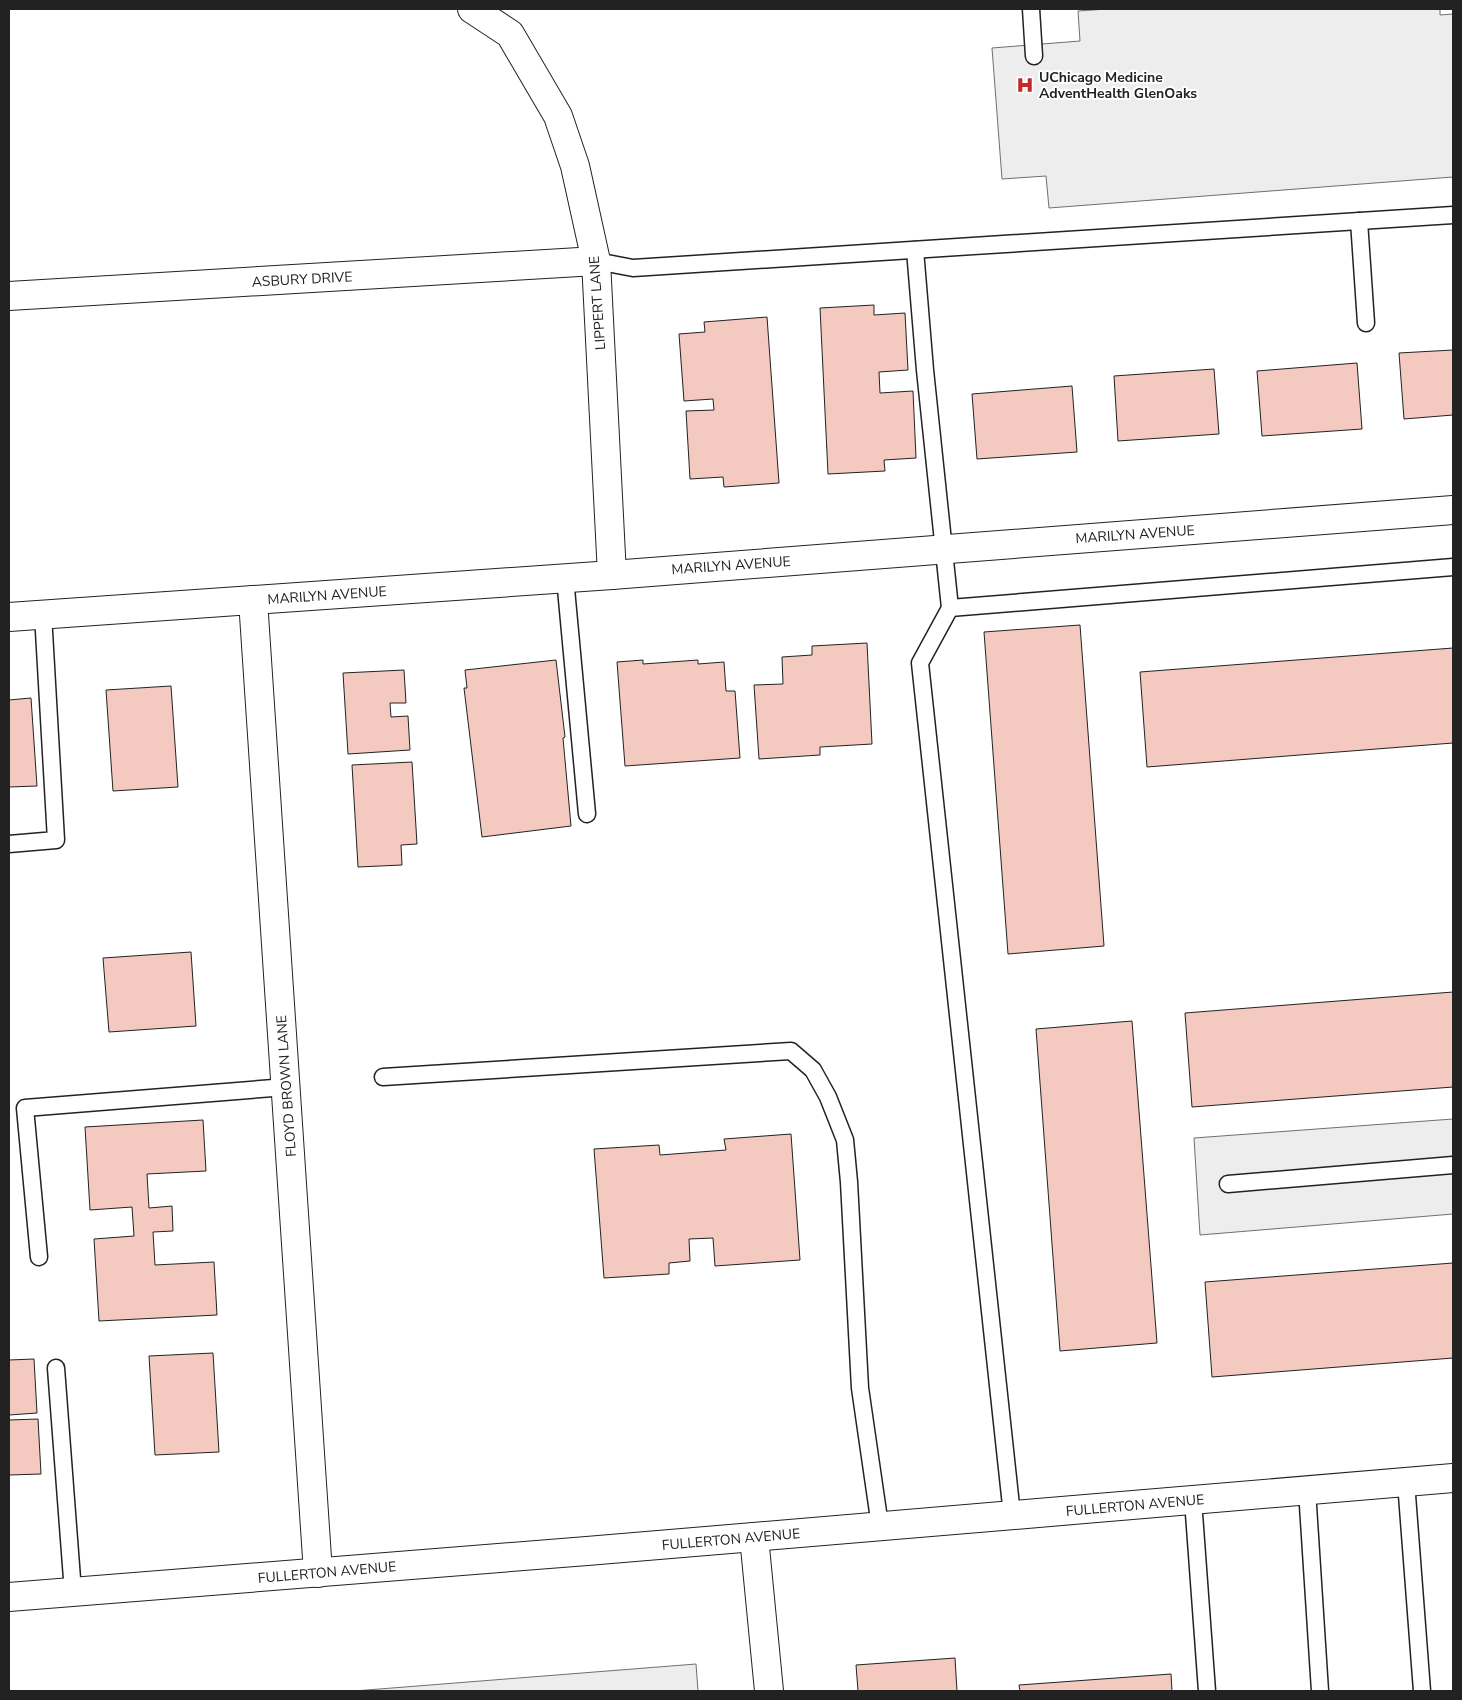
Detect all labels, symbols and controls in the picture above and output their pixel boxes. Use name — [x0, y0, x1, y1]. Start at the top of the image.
place label: UChicago Medicine AdventHealth GlenOaks — [1039, 68, 1197, 103]
hospital icon: UChicago Medicine AdventHealth GlenOaks — [1015, 75, 1035, 95]
street label: LIPPERT LANE — [585, 255, 610, 351]
street label: ASBURY DRIVE — [251, 267, 353, 292]
street label: MARILYN AVENUE — [1075, 521, 1195, 548]
street label: MARILYN AVENUE — [671, 552, 791, 579]
street label: MARILYN AVENUE — [267, 582, 387, 609]
street label: FLOYD BROWN LANE — [272, 1014, 301, 1158]
street label: FULLERTON AVENUE — [1065, 1490, 1205, 1521]
street label: FULLERTON AVENUE — [661, 1524, 801, 1555]
street label: FULLERTON AVENUE — [257, 1557, 397, 1588]

